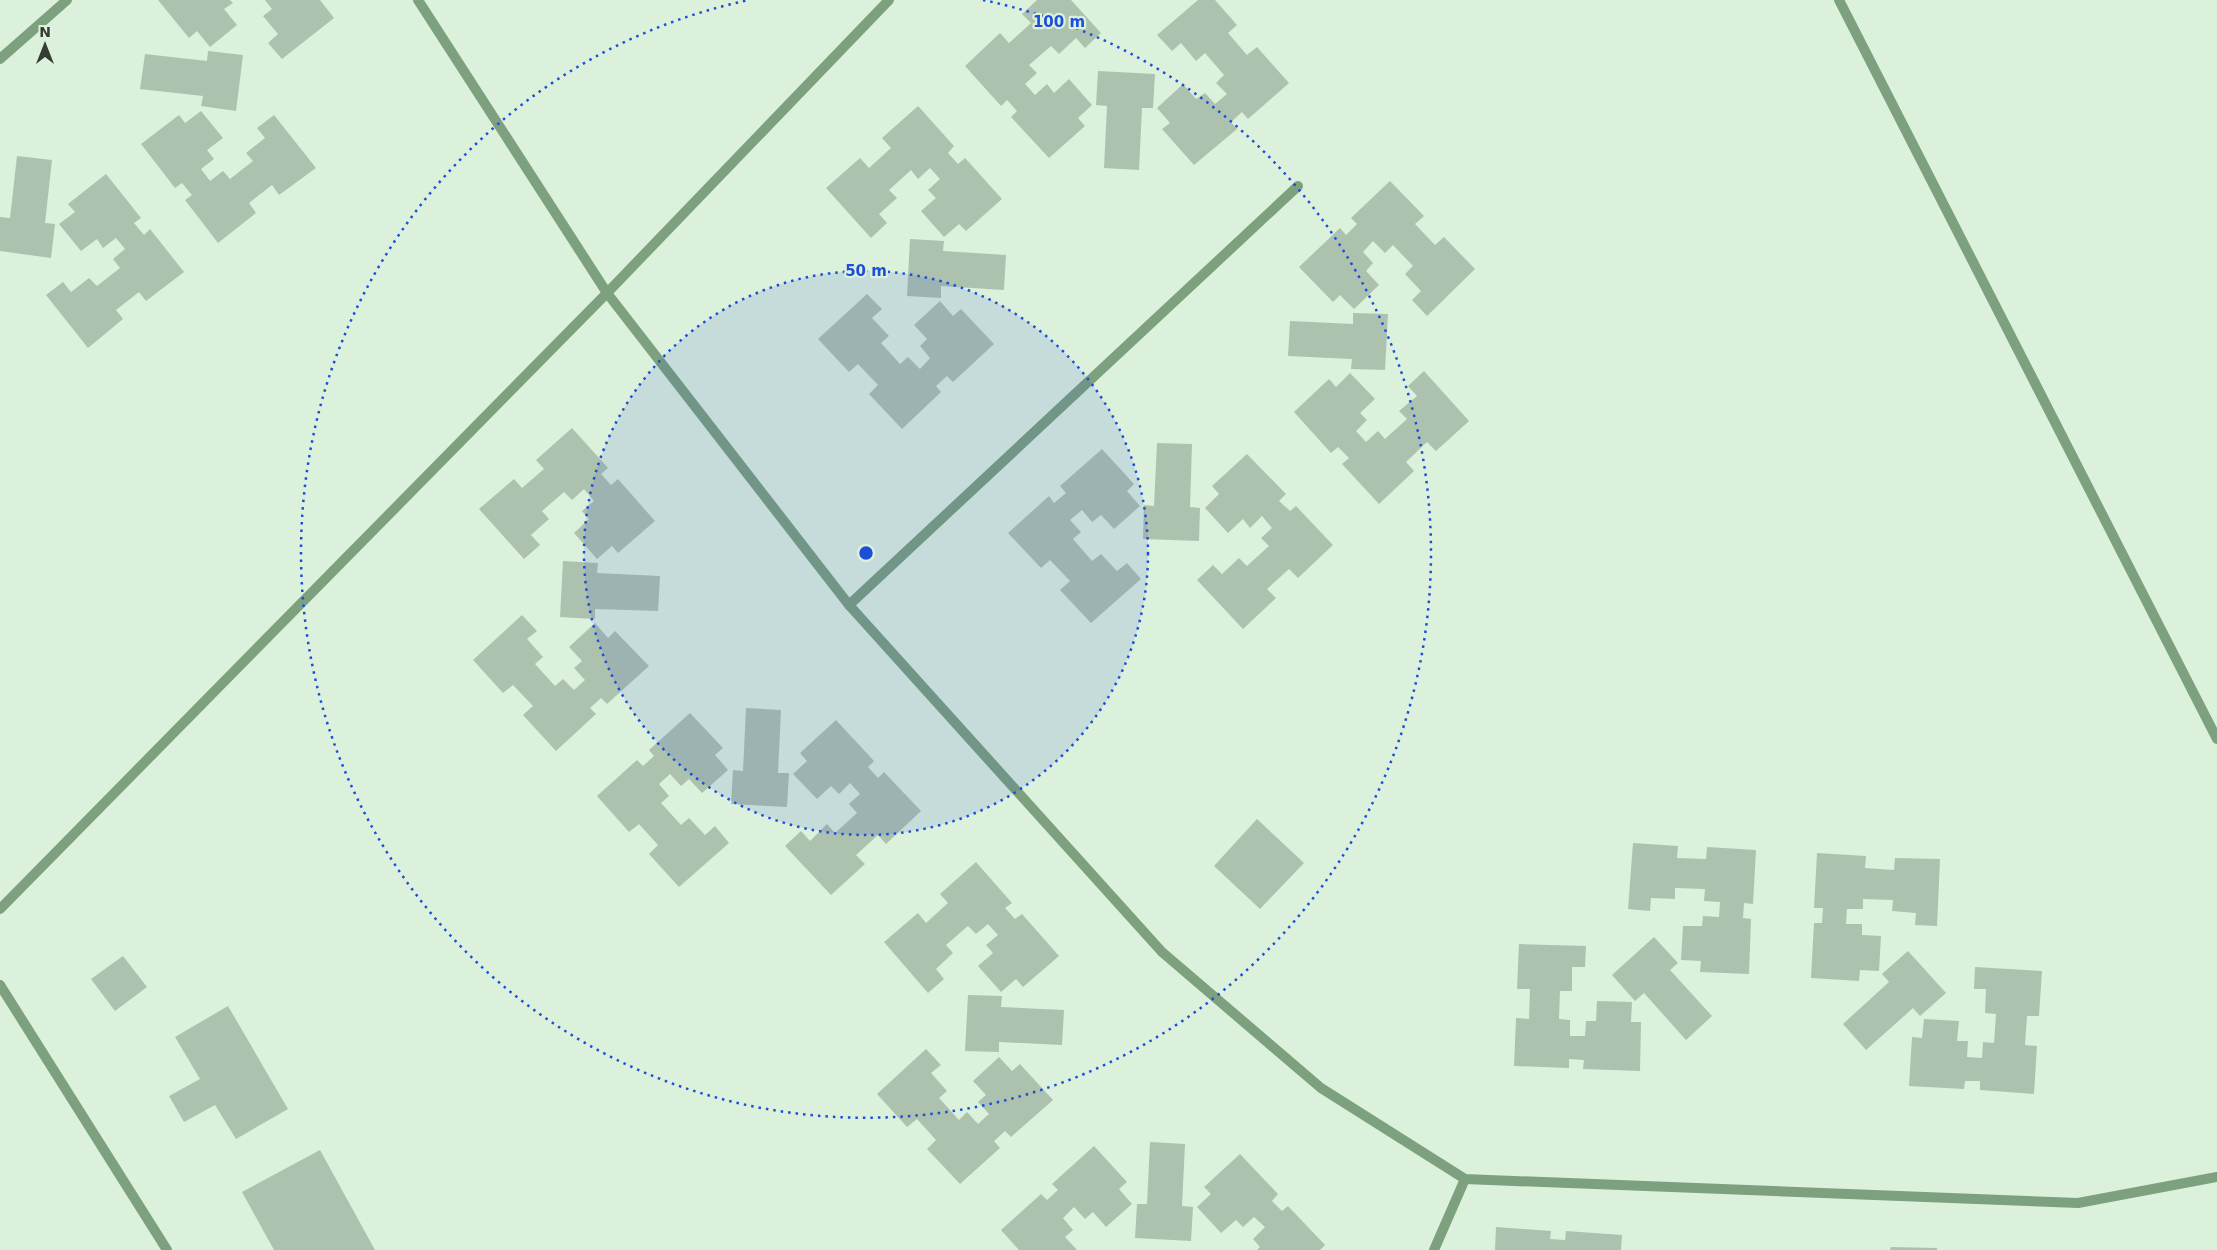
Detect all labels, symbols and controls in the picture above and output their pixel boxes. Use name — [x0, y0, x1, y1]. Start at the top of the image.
text: 100 m — [1033, 13, 1085, 31]
north arrow — [20, 20, 70, 70]
text: N — [39, 24, 51, 40]
text: 50 m — [845, 262, 887, 280]
centre of rings — [857, 544, 875, 562]

